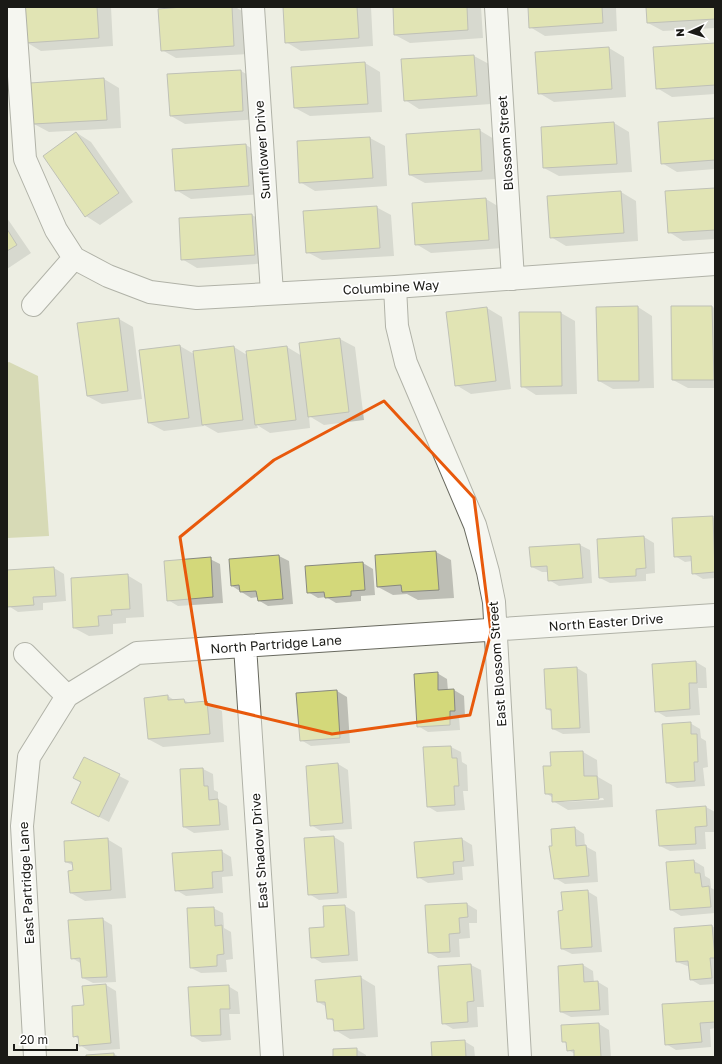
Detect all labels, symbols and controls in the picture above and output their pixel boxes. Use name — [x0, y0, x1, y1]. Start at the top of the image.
north arrow — [670, 12, 710, 52]
text: N — [673, 28, 686, 37]
street label: Blossom Street — [494, 95, 516, 191]
street label: Sunflower Drive — [251, 100, 273, 200]
street label: Columbine Way — [342, 276, 440, 298]
street label: East Blossom Street — [485, 601, 509, 727]
street label: North Easter Drive — [548, 610, 664, 634]
street label: North Partridge Lane — [210, 631, 342, 657]
street label: East Shadow Drive — [247, 793, 271, 909]
street label: East Partridge Lane — [15, 821, 37, 945]
scale bar — [14, 1026, 77, 1052]
text: 20 m — [20, 1032, 48, 1047]

